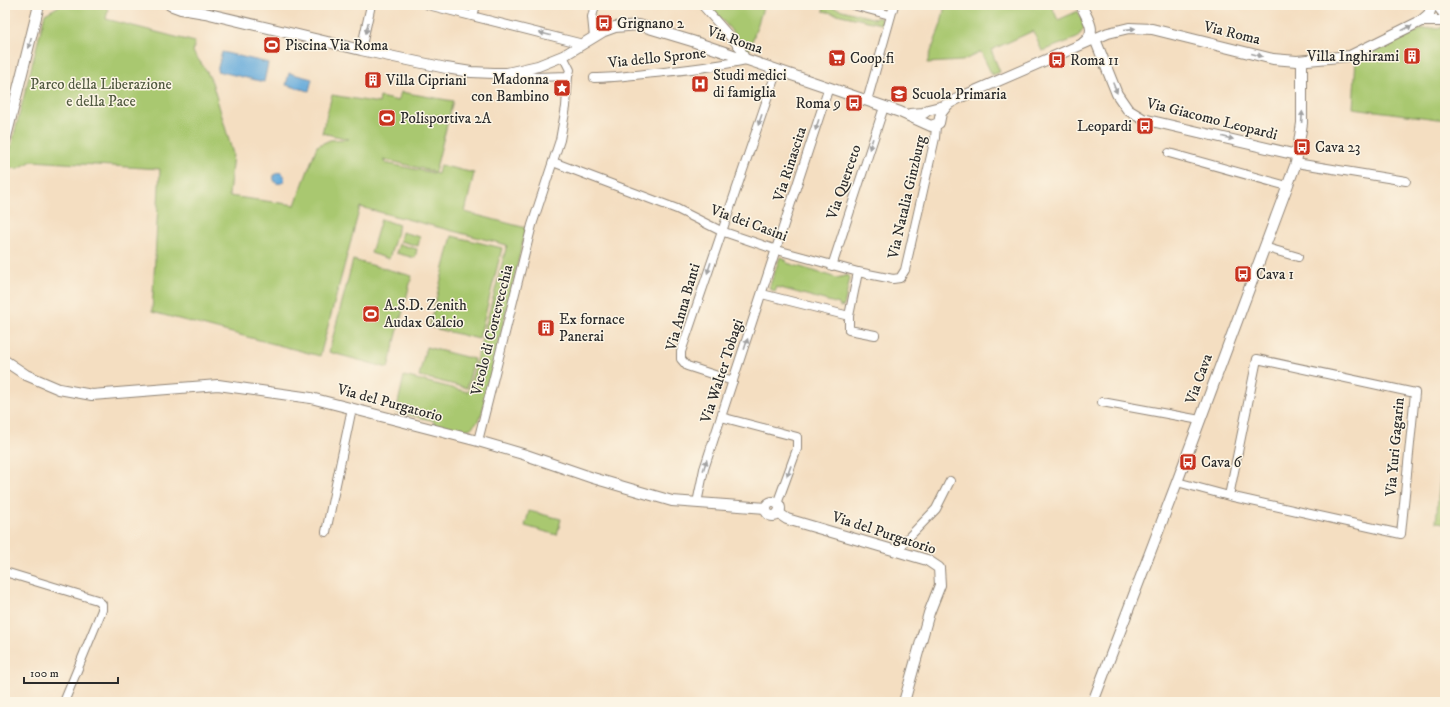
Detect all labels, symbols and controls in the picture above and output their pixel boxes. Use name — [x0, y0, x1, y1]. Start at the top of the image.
bus stop icon: Grignano 2 — [594, 13, 614, 33]
place label: Grignano 2 — [617, 14, 685, 33]
street label: Via Roma — [1201, 17, 1263, 49]
street label: Via Roma — [704, 21, 766, 59]
one-way arrow — [363, 22, 369, 34]
one-way arrow — [1124, 25, 1136, 32]
one-way arrow — [1402, 25, 1413, 31]
one-way arrow — [539, 31, 551, 37]
sports icon: Piscina Via Roma — [262, 35, 282, 55]
place label: Piscina Via Roma — [285, 36, 389, 55]
one-way arrow — [27, 37, 33, 49]
street label: Via dello Sprone — [606, 43, 707, 73]
building icon: Villa Inghirami — [1402, 46, 1422, 66]
place label: Villa Inghirami — [1306, 47, 1399, 66]
supermarket icon: Coop.fi — [827, 48, 847, 68]
place label: Coop.fi — [850, 49, 895, 68]
bus stop icon: Roma 11 — [1047, 50, 1067, 70]
place label: Roma 11 — [1070, 51, 1119, 70]
one-way arrow — [1250, 52, 1263, 58]
place label: Studi medici di famiglia — [713, 66, 787, 102]
building icon: Villa Cipriani — [363, 70, 383, 90]
place label: Madonna con Bambino — [471, 70, 550, 106]
place label: Villa Cipriani — [385, 71, 467, 90]
hospital icon: Studi medici di famiglia — [690, 74, 710, 94]
park label: Parco della Liberazione e della Pace — [30, 75, 172, 111]
place icon: Madonna con Bambino — [552, 78, 572, 98]
one-way arrow — [1112, 82, 1118, 94]
school or university icon: Scuola Primaria — [889, 84, 909, 104]
place label: Scuola Primaria — [912, 85, 1007, 104]
bus stop icon: Roma 9 — [844, 93, 864, 113]
street label: Via Giacomo Leopardi — [1144, 93, 1280, 144]
place label: Roma 9 — [795, 94, 841, 113]
sports icon: Polisportiva 2A — [377, 108, 397, 128]
place label: Polisportiva 2A — [400, 109, 492, 128]
one-way arrow — [1299, 110, 1305, 123]
one-way arrow — [757, 115, 763, 127]
bus stop icon: Leopardi — [1135, 116, 1155, 136]
place label: Leopardi — [1077, 117, 1132, 136]
one-way arrow — [814, 119, 820, 131]
street label: Via Rinascita — [769, 124, 811, 205]
street label: Via Natalia Ginzburg — [883, 133, 931, 262]
one-way arrow — [1221, 136, 1234, 142]
bus stop icon: Cava 23 — [1292, 137, 1312, 157]
one-way arrow — [868, 138, 874, 150]
place label: Cava 23 — [1315, 138, 1360, 157]
street label: Via Querceto — [822, 142, 866, 223]
street label: Via dei Casini — [707, 200, 790, 246]
street label: Via Anna Banti — [661, 261, 705, 354]
street label: Vicolo di Cortevecchia — [466, 262, 518, 398]
one-way arrow — [706, 262, 712, 274]
bus stop icon: Cava 1 — [1233, 264, 1253, 284]
place label: Cava 1 — [1256, 265, 1294, 284]
place label: A.S.D. Zenith Audax Calcio — [384, 296, 467, 332]
sports icon: A.S.D. Zenith Audax Calcio — [361, 304, 381, 324]
place label: Ex fornace Panerai — [559, 310, 625, 346]
street label: Via Walter Tobagi — [696, 317, 748, 426]
building icon: Ex fornace Panerai — [536, 318, 556, 338]
one-way arrow — [743, 337, 749, 349]
street label: Via Cava — [1181, 351, 1217, 408]
street label: Via del Purgatorio — [334, 380, 445, 426]
street label: Via Yuri Gagarin — [1381, 397, 1409, 498]
bus stop icon: Cava 6 — [1178, 452, 1198, 472]
place label: Cava 6 — [1201, 453, 1242, 472]
one-way arrow — [702, 459, 708, 471]
one-way arrow — [786, 465, 792, 477]
street label: Via del Purgatorio — [829, 507, 938, 559]
scale bar — [24, 659, 118, 685]
text: 100 m — [30, 666, 59, 681]

